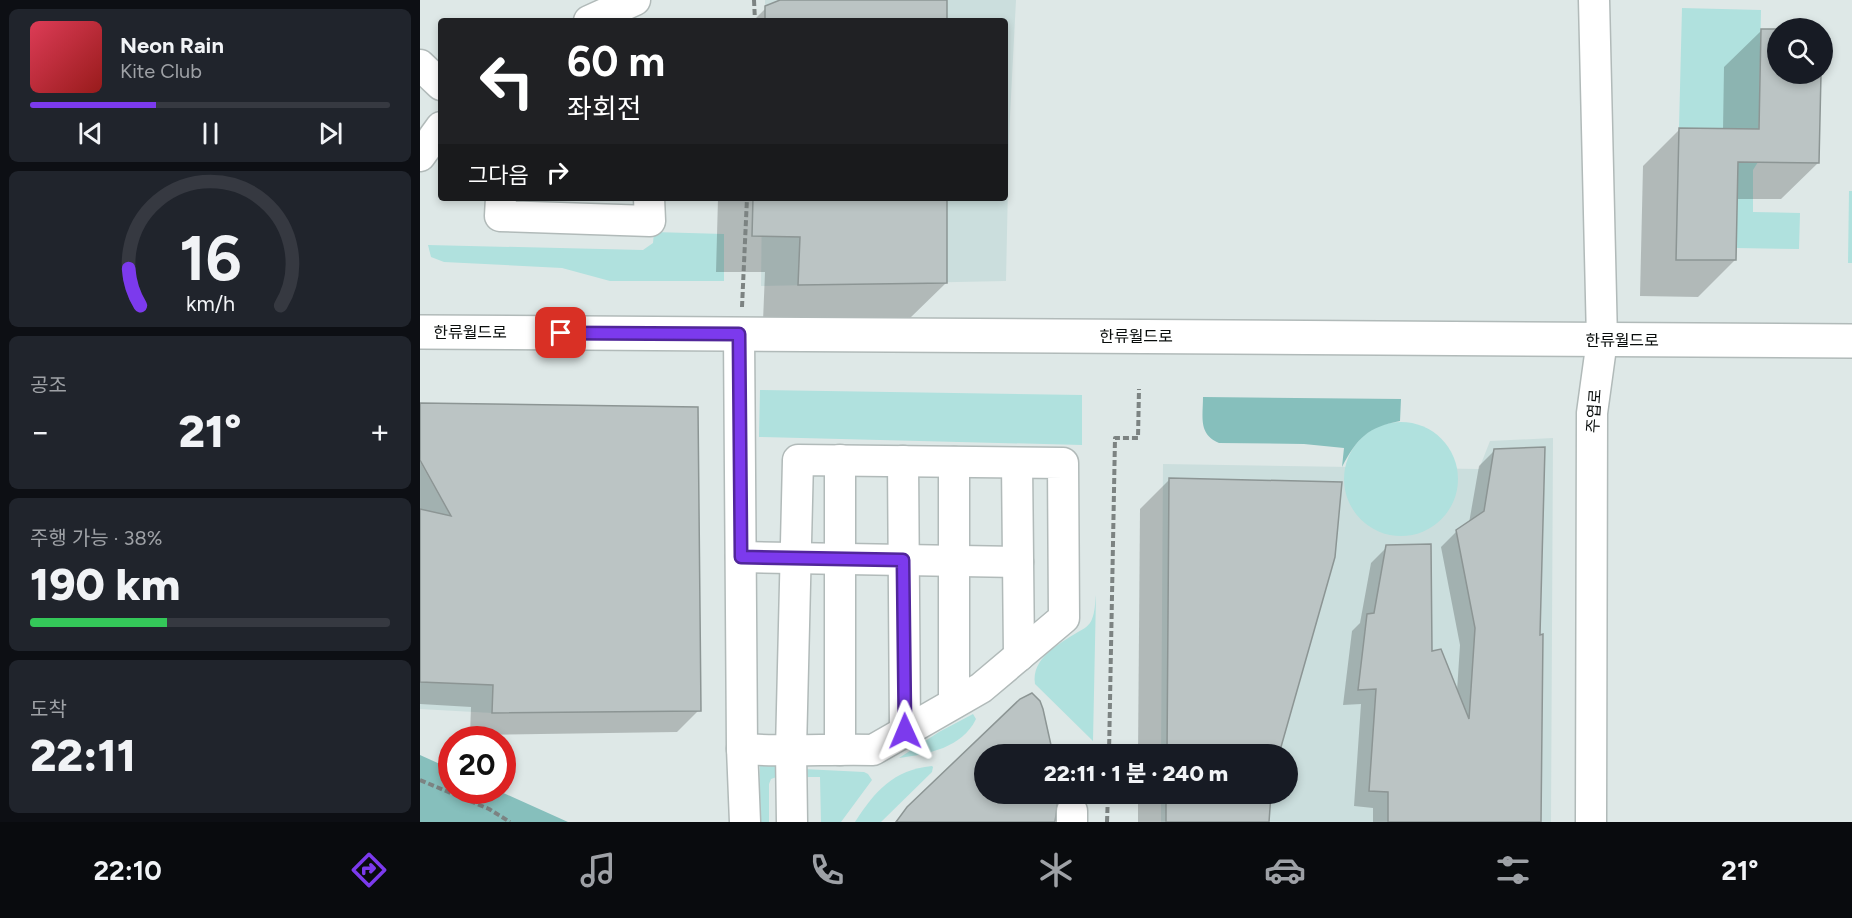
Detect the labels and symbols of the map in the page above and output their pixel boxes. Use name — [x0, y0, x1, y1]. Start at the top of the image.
pin — [535, 307, 586, 358]
street label: 한류월드로 — [433, 323, 507, 342]
street label: 한류월드로 — [1099, 327, 1173, 346]
street label: 한류월드로 — [1585, 331, 1659, 350]
street label: 주엽로 — [1583, 388, 1605, 434]
position arrow — [873, 699, 937, 763]
speed limit sign: 20 — [438, 726, 516, 804]

